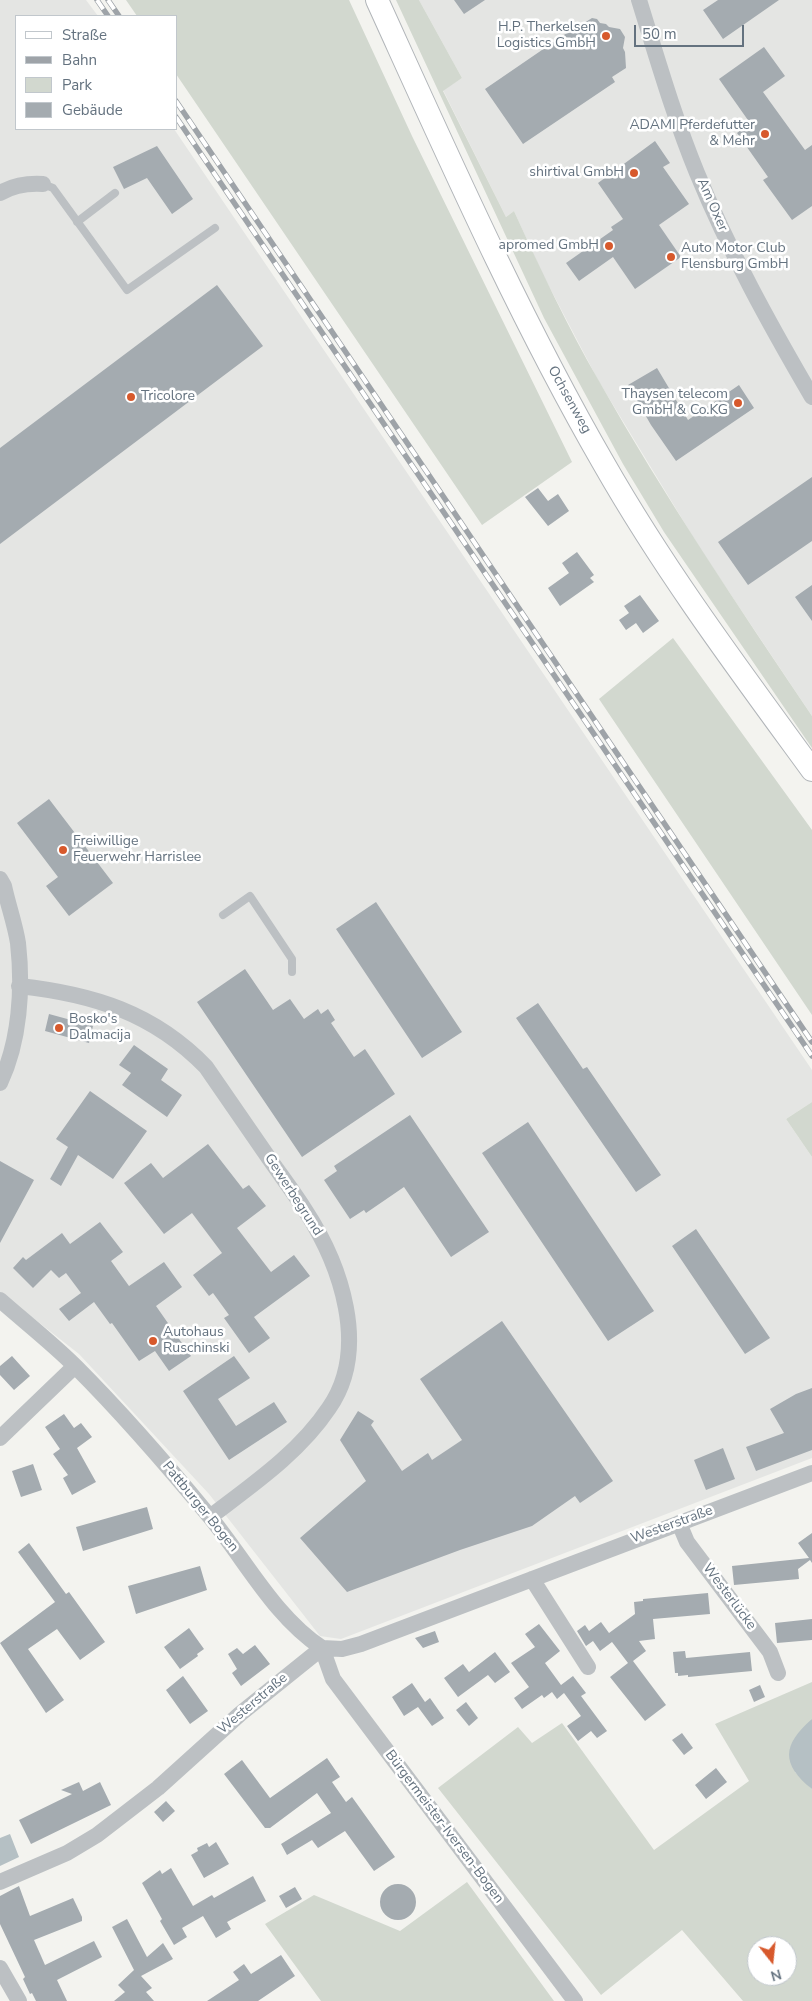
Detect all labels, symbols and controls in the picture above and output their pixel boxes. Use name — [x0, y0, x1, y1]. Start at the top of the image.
legend — [15, 15, 178, 130]
scale bar — [637, 15, 747, 47]
place label: H.P. Therkelsen Logistics GmbH — [497, 20, 596, 52]
text: 50 m — [642, 24, 677, 44]
text: Straße — [62, 25, 107, 45]
marker: H.P. Therkelsen Logistics GmbH — [600, 30, 612, 42]
text: Bahn — [62, 50, 97, 70]
text: Park — [62, 75, 92, 95]
text: Gebäude — [62, 100, 123, 120]
place label: ADAMI Pferdefutter & Mehr — [629, 118, 755, 150]
marker: ADAMI Pferdefutter & Mehr — [759, 128, 771, 140]
place label: shirtival GmbH — [529, 165, 624, 181]
marker: shirtival GmbH — [628, 167, 640, 179]
street label: Am Oxer — [693, 176, 731, 234]
place label: apromed GmbH — [499, 238, 599, 254]
marker: apromed GmbH — [603, 240, 615, 252]
place label: Auto Motor Club Flensburg GmbH — [681, 241, 789, 274]
marker: Auto Motor Club Flensburg GmbH — [665, 251, 677, 263]
street label: Ochsenweg — [544, 363, 594, 437]
place label: Thaysen telecom GmbH & Co.KG — [622, 387, 728, 420]
place label: Tricolore — [141, 389, 195, 405]
marker: Tricolore — [125, 391, 137, 403]
marker: Thaysen telecom GmbH & Co.KG — [732, 397, 744, 409]
place label: Freiwillige Feuerwehr Harrislee — [73, 834, 201, 866]
marker: Freiwillige Feuerwehr Harrislee — [57, 844, 69, 856]
place label: Bosko's Dalmacija — [69, 1012, 131, 1044]
marker: Bosko's Dalmacija — [53, 1022, 65, 1034]
street label: Gewerbegrund — [260, 1151, 326, 1239]
place label: Autohaus Ruschinski — [163, 1325, 230, 1358]
marker: Autohaus Ruschinski — [147, 1335, 159, 1347]
street label: Pattburger Bogen — [158, 1458, 242, 1556]
street label: Westerstraße — [629, 1502, 715, 1548]
street label: Westerlücke — [699, 1561, 759, 1633]
street label: Westerstraße — [215, 1670, 291, 1738]
street label: Bürgermeister-Iversen-Bogen — [381, 1747, 507, 1907]
north arrow — [747, 1936, 797, 1986]
text: N — [768, 1964, 784, 1986]

